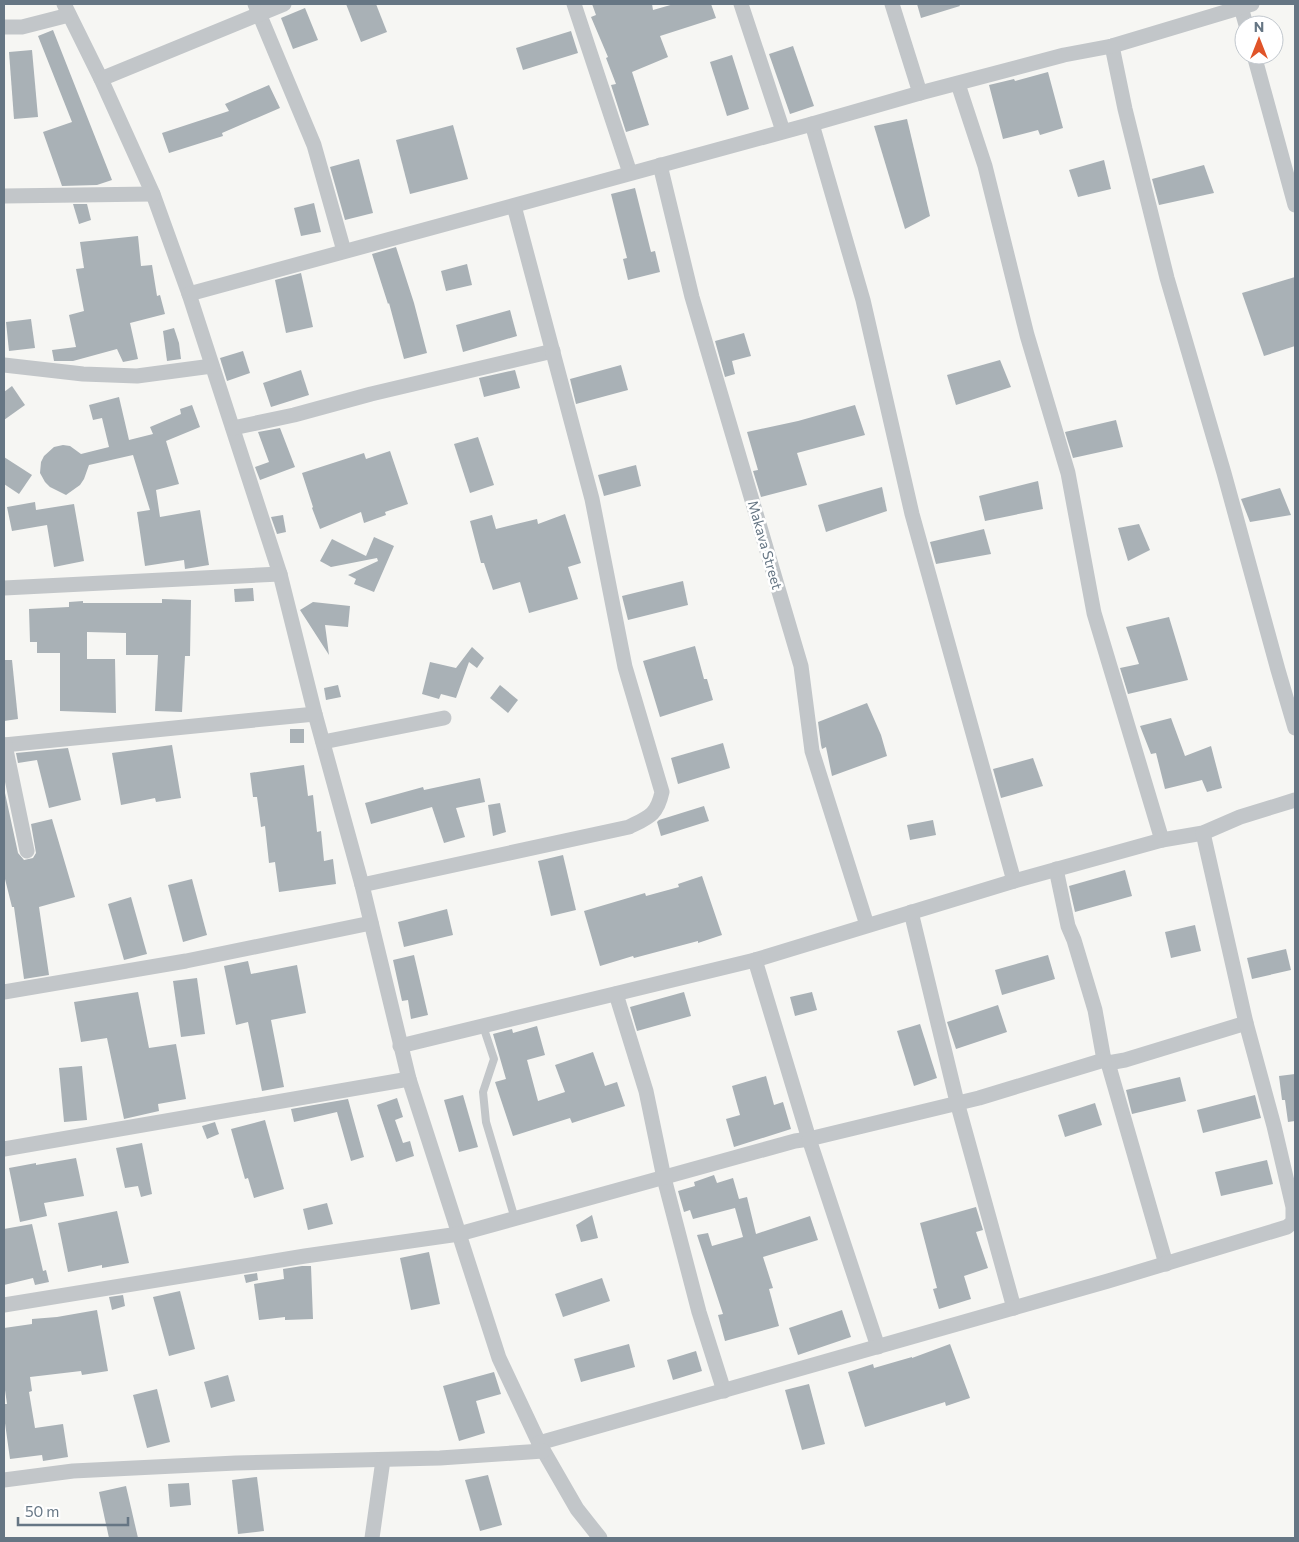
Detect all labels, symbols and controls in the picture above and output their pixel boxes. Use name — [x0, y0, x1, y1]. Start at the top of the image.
north arrow — [1234, 15, 1284, 65]
text: N — [1254, 18, 1264, 35]
street label: Makava Street — [745, 498, 786, 592]
scale bar — [18, 1494, 128, 1526]
text: 50 m — [25, 1502, 59, 1520]

